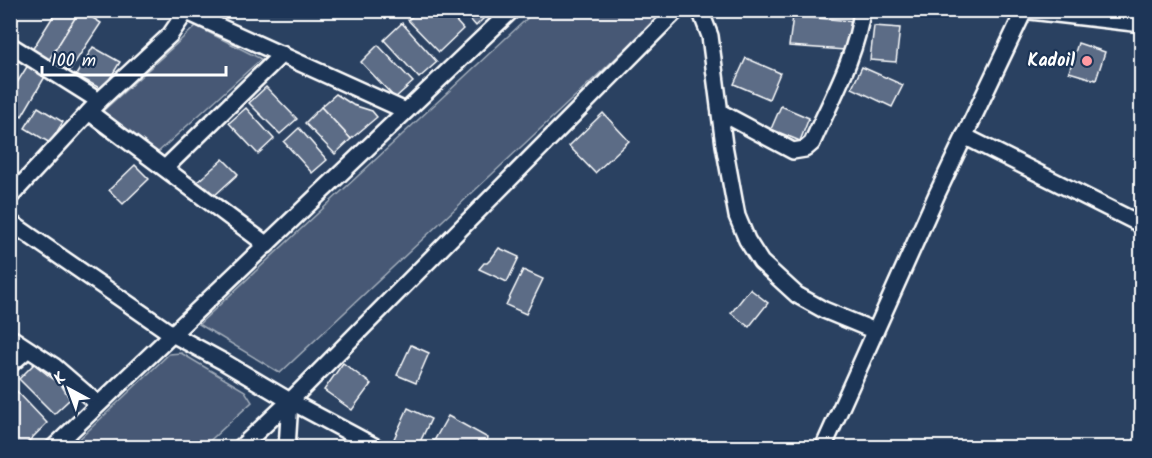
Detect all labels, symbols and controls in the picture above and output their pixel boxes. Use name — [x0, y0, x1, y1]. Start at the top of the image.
scale bar — [42, 39, 226, 77]
text: 100 m — [51, 47, 96, 76]
place label: Kadoil — [1028, 47, 1075, 76]
marker: Kadoil — [1080, 54, 1094, 68]
north arrow — [39, 359, 99, 419]
text: K — [48, 366, 72, 391]

